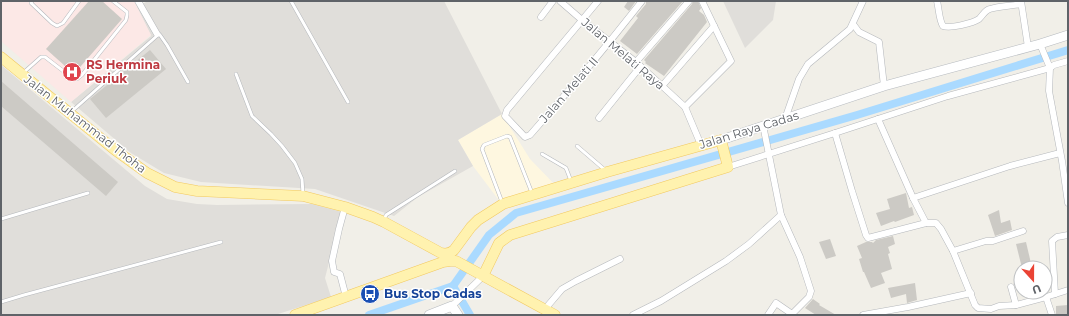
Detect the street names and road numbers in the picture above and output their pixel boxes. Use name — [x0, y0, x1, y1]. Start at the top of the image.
street label: Jalan Melati Raya — [578, 14, 668, 93]
street label: Jalan Melati II — [535, 54, 601, 126]
street label: Jalan Muhammad Thoha — [20, 71, 149, 176]
street label: Jalan Raya Cadas — [696, 107, 801, 152]

